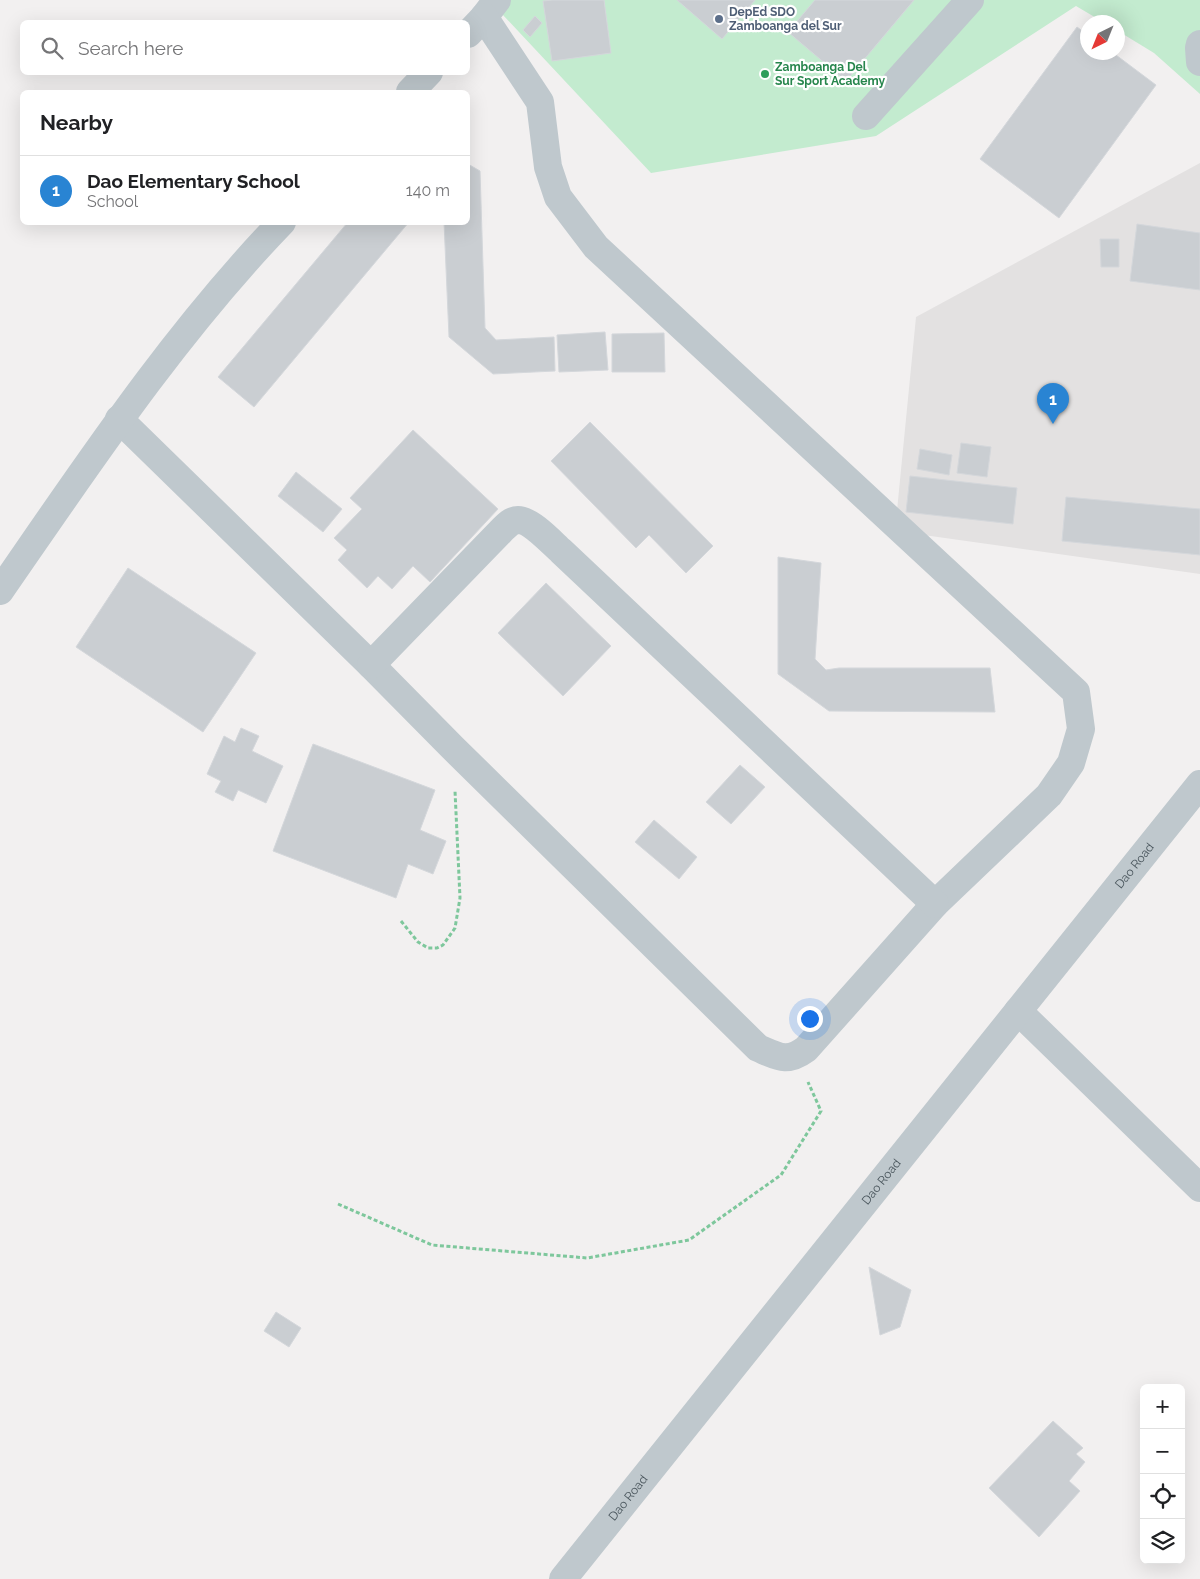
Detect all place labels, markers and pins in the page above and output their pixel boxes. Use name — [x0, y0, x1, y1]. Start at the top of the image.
place label: DepEd SDO Zamboanga del Sur — [729, 5, 842, 33]
marker: DepEd SDO Zamboanga del Sur — [713, 13, 725, 25]
place label: Zamboanga Del Sur Sport Academy — [775, 60, 885, 88]
marker: Zamboanga Del Sur Sport Academy — [759, 68, 771, 80]
pin: 1 — [1037, 383, 1069, 424]

